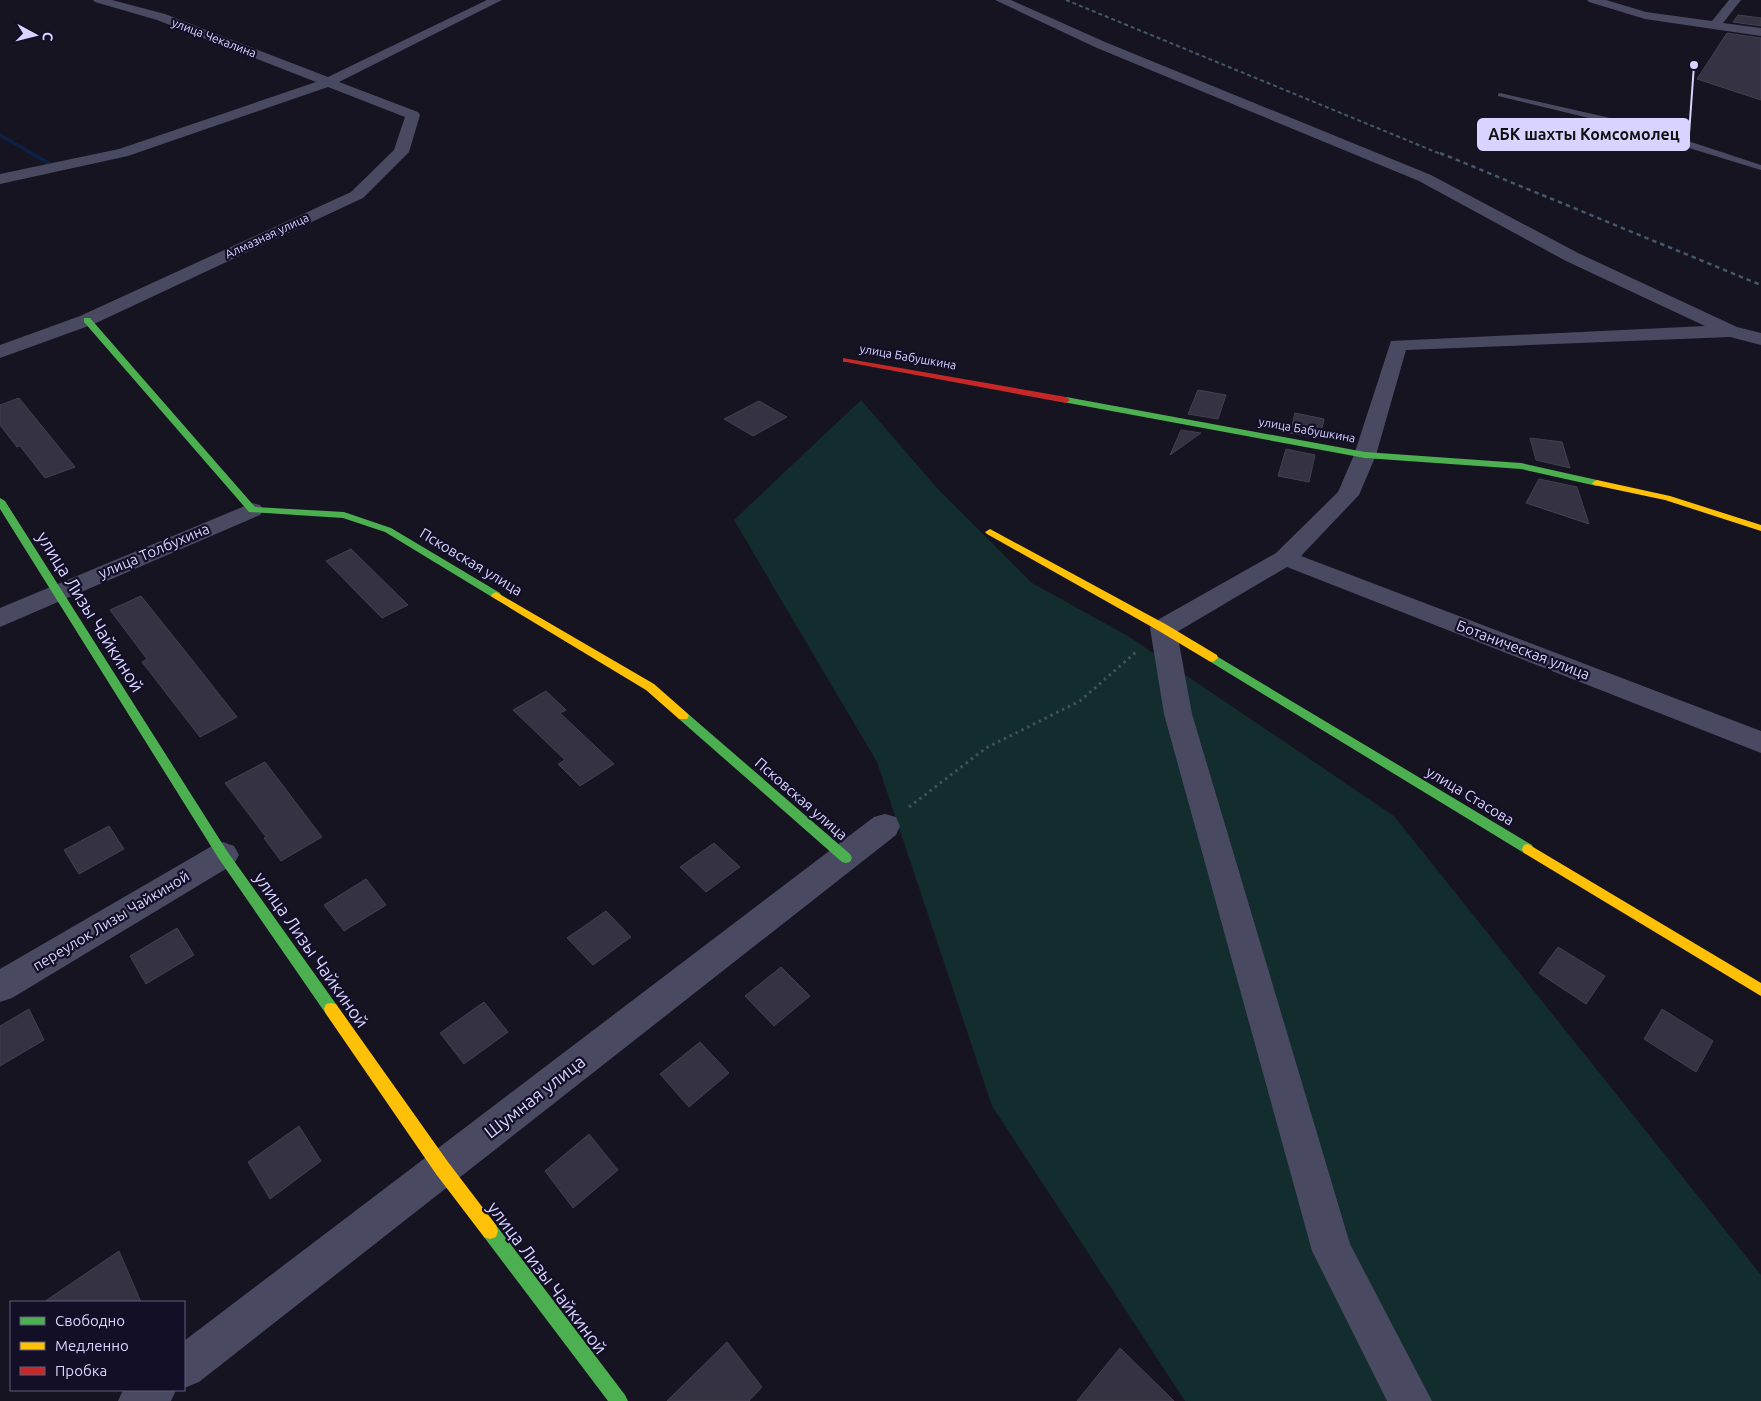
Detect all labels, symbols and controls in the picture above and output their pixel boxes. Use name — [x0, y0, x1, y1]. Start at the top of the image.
north arrow — [10, 10, 60, 60]
street label: улица Чекалина — [170, 15, 258, 60]
text: С — [39, 31, 56, 42]
callout: АБК шахты Комсомолец — [1478, 119, 1689, 150]
text: АБК шахты Комсомолец — [1488, 125, 1680, 143]
street label: Алмазная улица — [223, 210, 311, 261]
street label: улица Бабушкина — [859, 342, 958, 371]
street label: улица Бабушкина — [1258, 415, 1357, 444]
street label: улица Толбухина — [96, 520, 212, 582]
street label: Псковская улица — [417, 524, 526, 599]
street label: улица Лизы Чайкиной — [33, 528, 148, 695]
street label: Ботаническая улица — [1454, 616, 1592, 683]
street label: Псковская улица — [752, 754, 851, 843]
street label: улица Стасова — [1423, 763, 1517, 828]
street label: переулок Лизы Чайкиной — [29, 867, 192, 974]
street label: улица Лизы Чайкиной — [250, 868, 373, 1031]
street label: Шумная улица — [480, 1051, 589, 1142]
street label: улица Лизы Чайкиной — [484, 1197, 612, 1357]
legend — [10, 1301, 185, 1391]
text: Свободно — [55, 1312, 125, 1329]
text: Медленно — [55, 1337, 129, 1354]
text: Пробка — [55, 1362, 107, 1379]

